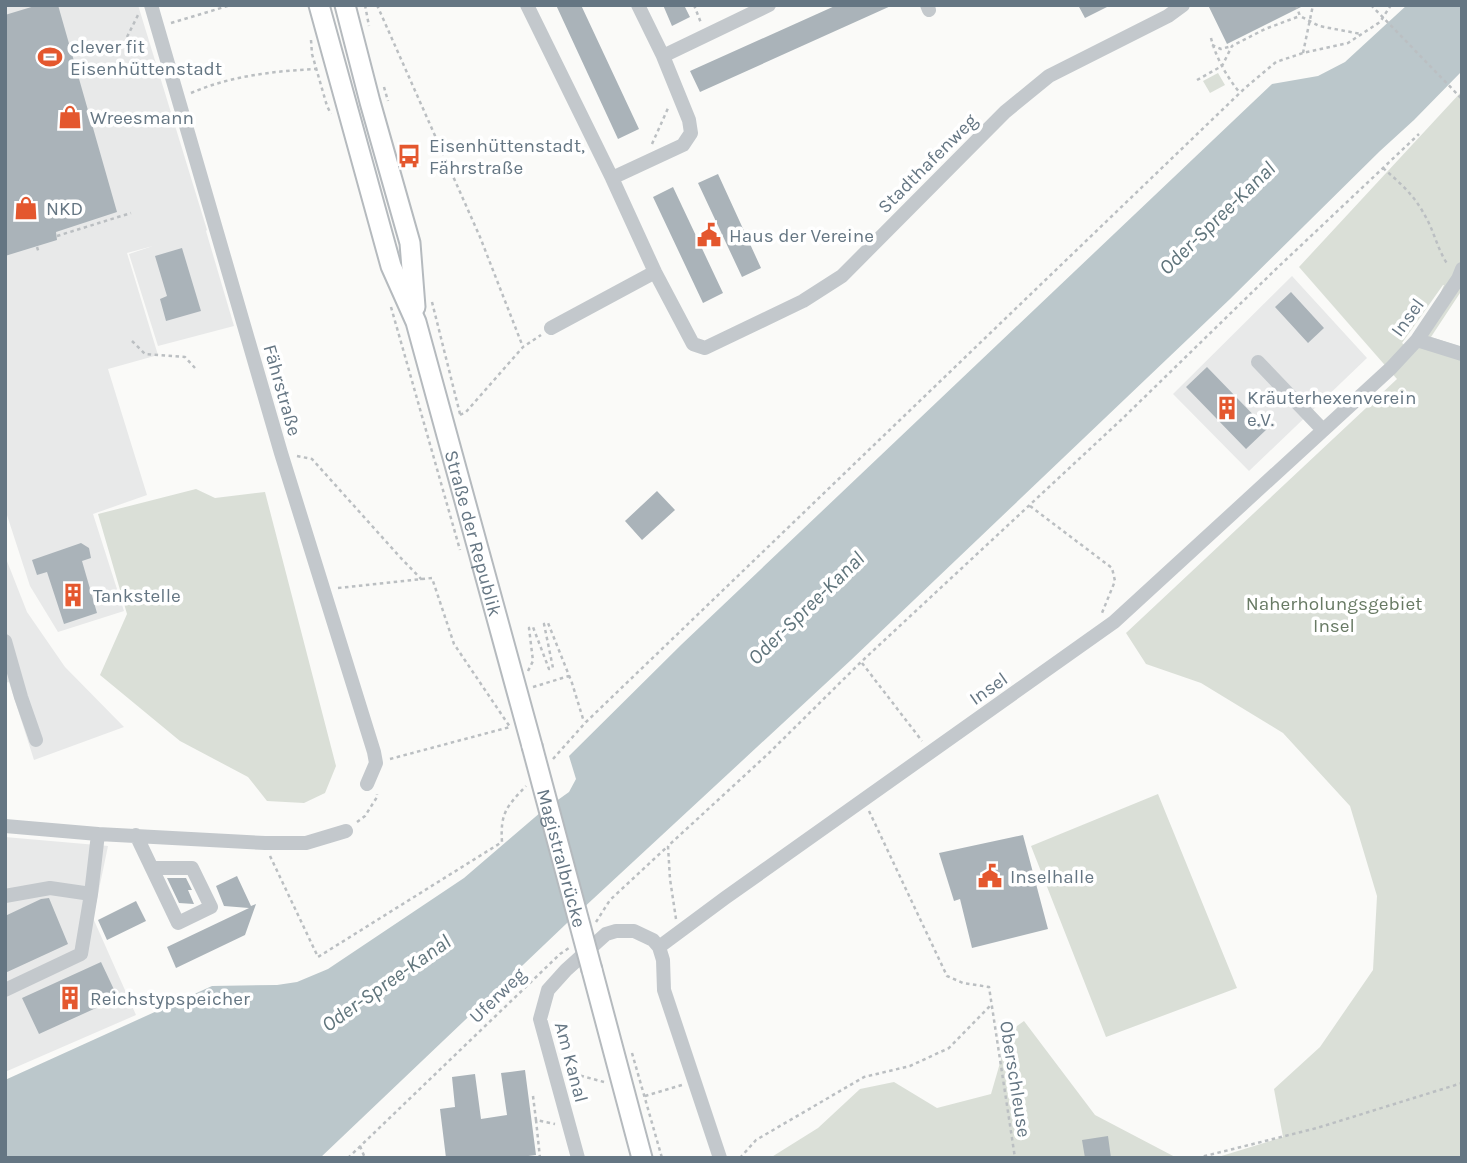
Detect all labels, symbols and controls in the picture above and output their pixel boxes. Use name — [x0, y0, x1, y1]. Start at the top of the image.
place label: clever fit Eisenhüttenstadt — [70, 36, 222, 80]
sports icon: clever fit Eisenhüttenstadt — [36, 43, 64, 71]
shop icon: Wreesmann — [56, 103, 84, 131]
place label: Wreesmann — [90, 107, 194, 129]
street label: Stadthafenweg — [873, 109, 982, 218]
place label: Eisenhüttenstadt, Fährstraße — [429, 135, 585, 179]
bus stop icon: Eisenhüttenstadt, Fährstraße — [395, 142, 423, 170]
water label: Oder-Spree-Kanal — [1154, 156, 1280, 280]
shop icon: NKD — [12, 194, 40, 222]
place label: NKD — [46, 198, 83, 220]
public building icon: Haus der Vereine — [695, 221, 723, 249]
place label: Haus der Vereine — [729, 225, 874, 247]
street label: Insel — [1387, 294, 1429, 341]
street label: Fährstraße — [258, 342, 306, 439]
place label: Kräuterhexenverein e.V. — [1247, 387, 1416, 431]
building icon: Kräuterhexenverein e.V. — [1213, 394, 1241, 422]
street label: Straße der Republik — [440, 448, 506, 619]
water label: Oder-Spree-Kanal — [743, 546, 869, 670]
building icon: Tankstelle — [59, 581, 87, 609]
place label: Tankstelle — [93, 585, 181, 607]
park label: Naherholungsgebiet Insel — [1246, 593, 1422, 637]
street label: Insel — [965, 668, 1012, 710]
street label: Magistralbrücke — [532, 787, 590, 930]
public building icon: Inselhalle — [976, 862, 1004, 890]
place label: Inselhalle — [1010, 866, 1094, 888]
water label: Oder-Spree-Kanal — [317, 930, 455, 1036]
street label: Uferweg — [465, 963, 531, 1028]
building icon: Reichstypspeicher — [56, 984, 84, 1012]
place label: Reichstypspeicher — [90, 988, 250, 1010]
street label: Oberschleuse — [995, 1019, 1035, 1139]
street label: Am Kanal — [550, 1020, 592, 1105]

